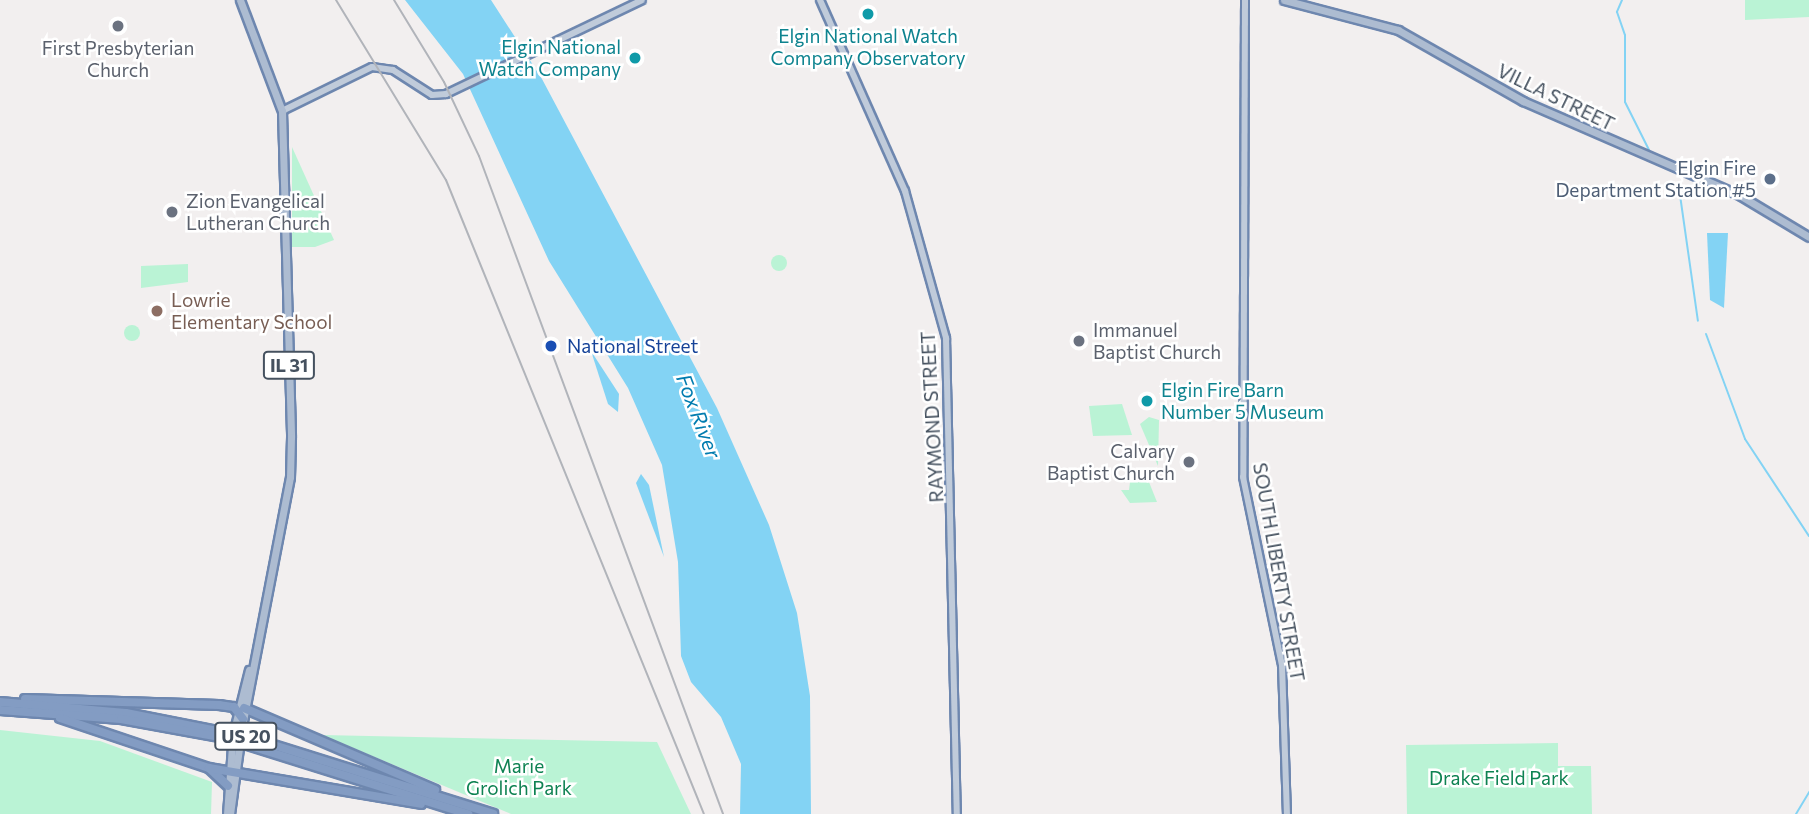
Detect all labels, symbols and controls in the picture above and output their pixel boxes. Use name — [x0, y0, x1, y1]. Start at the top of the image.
marker: Elgin National Watch Company Observatory — [860, 6, 876, 22]
marker: First Presbyterian Church — [110, 18, 126, 34]
place label: Elgin National Watch Company Observatory — [770, 25, 966, 69]
place label: Elgin National Watch Company — [478, 36, 621, 80]
place label: First Presbyterian Church — [42, 37, 194, 81]
marker: Elgin National Watch Company — [627, 50, 643, 66]
street label: VILLA STREET — [1494, 59, 1618, 135]
place label: Elgin Fire Department Station #5 — [1555, 157, 1756, 201]
marker: Elgin Fire Department Station #5 — [1762, 171, 1778, 187]
place label: Zion Evangelical Lutheran Church — [186, 190, 330, 234]
marker: Zion Evangelical Lutheran Church — [164, 204, 180, 220]
place label: Lowrie Elementary School — [171, 289, 332, 333]
marker: Lowrie Elementary School — [149, 303, 165, 319]
place label: Immanuel Baptist Church — [1093, 319, 1221, 363]
street label: RAYMOND STREET — [916, 331, 948, 503]
marker: Immanuel Baptist Church — [1071, 333, 1087, 349]
place label: National Street — [567, 335, 698, 357]
marker: National Street — [541, 336, 561, 356]
road number: IL 31 — [263, 351, 315, 380]
water label: Fox River — [671, 370, 727, 462]
place label: Elgin Fire Barn Number 5 Museum — [1161, 379, 1324, 423]
marker: Elgin Fire Barn Number 5 Museum — [1139, 393, 1155, 409]
place label: Calvary Baptist Church — [1047, 440, 1175, 484]
marker: Calvary Baptist Church — [1181, 454, 1197, 470]
street label: SOUTH LIBERTY STREET — [1249, 461, 1309, 683]
road number: US 20 — [213, 722, 279, 750]
park label: Marie Grolich Park — [466, 755, 572, 799]
park label: Drake Field Park — [1429, 767, 1569, 789]

